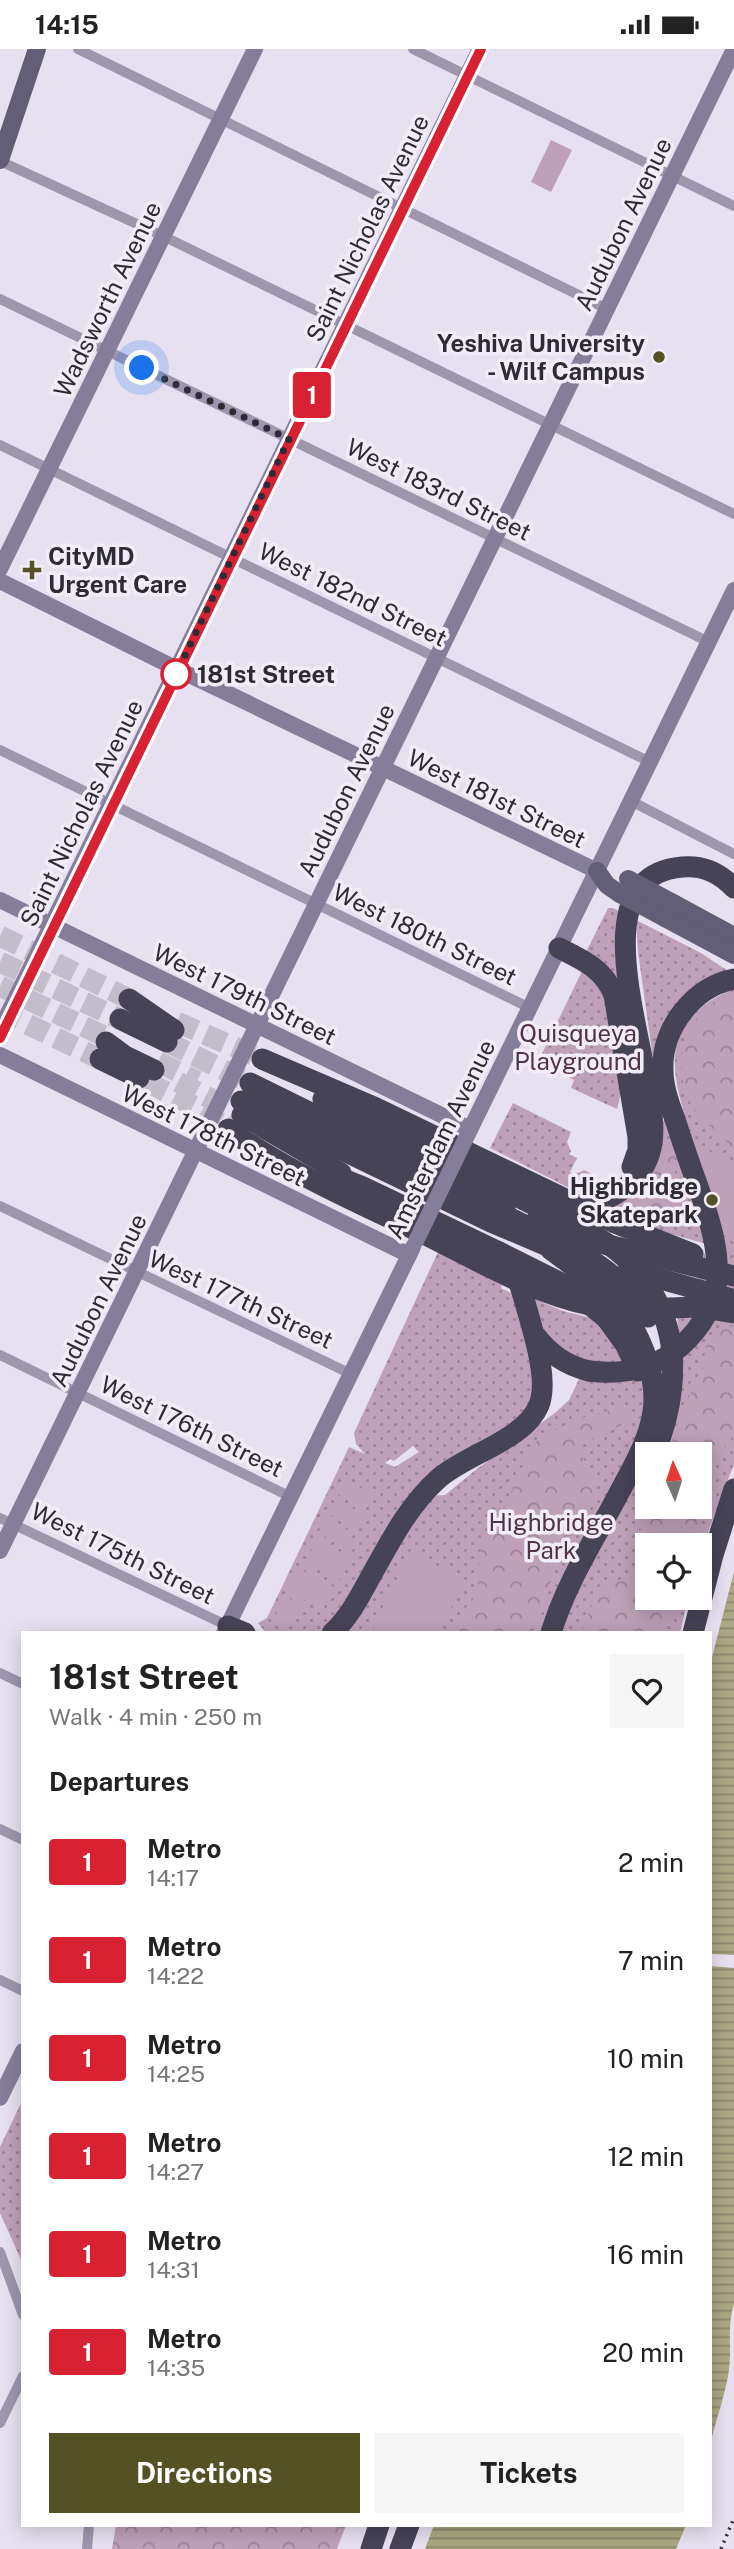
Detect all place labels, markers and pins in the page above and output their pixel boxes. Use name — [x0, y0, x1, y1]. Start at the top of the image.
place label: Yeshiva University - Wilf Campus — [437, 329, 645, 385]
marker: Yeshiva University - Wilf Campus — [651, 349, 667, 365]
place label: CityMD Urgent Care — [48, 542, 187, 598]
marker: CityMD Urgent Care — [22, 560, 42, 580]
marker: 181st Street — [161, 659, 191, 689]
place label: 181st Street — [197, 660, 335, 688]
place label: Highbridge Skatepark — [570, 1172, 698, 1228]
marker: Highbridge Skatepark — [704, 1192, 720, 1208]

